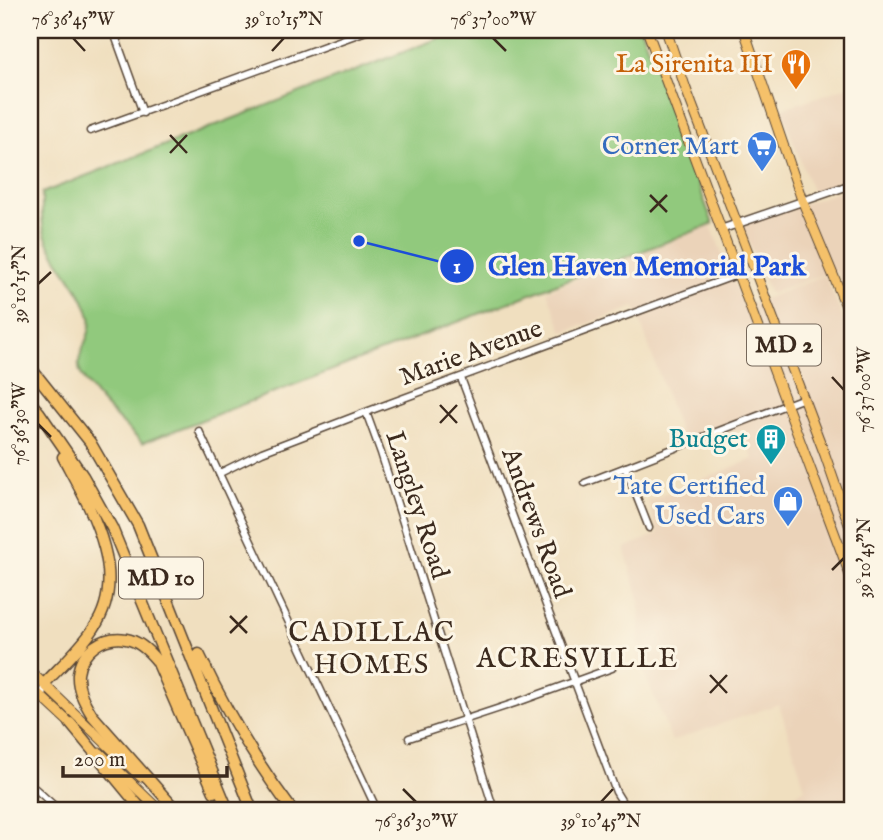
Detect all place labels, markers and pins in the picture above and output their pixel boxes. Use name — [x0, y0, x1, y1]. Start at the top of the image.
restaurant icon: La Sirenita III — [779, 47, 813, 91]
place label: La Sirenita III — [616, 48, 773, 81]
supermarket icon: Corner Mart — [745, 129, 779, 173]
place label: Corner Mart — [602, 130, 739, 163]
callout: Glen Haven Memorial Park — [439, 241, 820, 290]
building icon: Budget — [754, 422, 788, 466]
place label: Budget — [668, 423, 748, 456]
place label: Tate Certified Used Cars — [613, 470, 765, 533]
shop icon: Tate Certified Used Cars — [771, 484, 805, 528]

